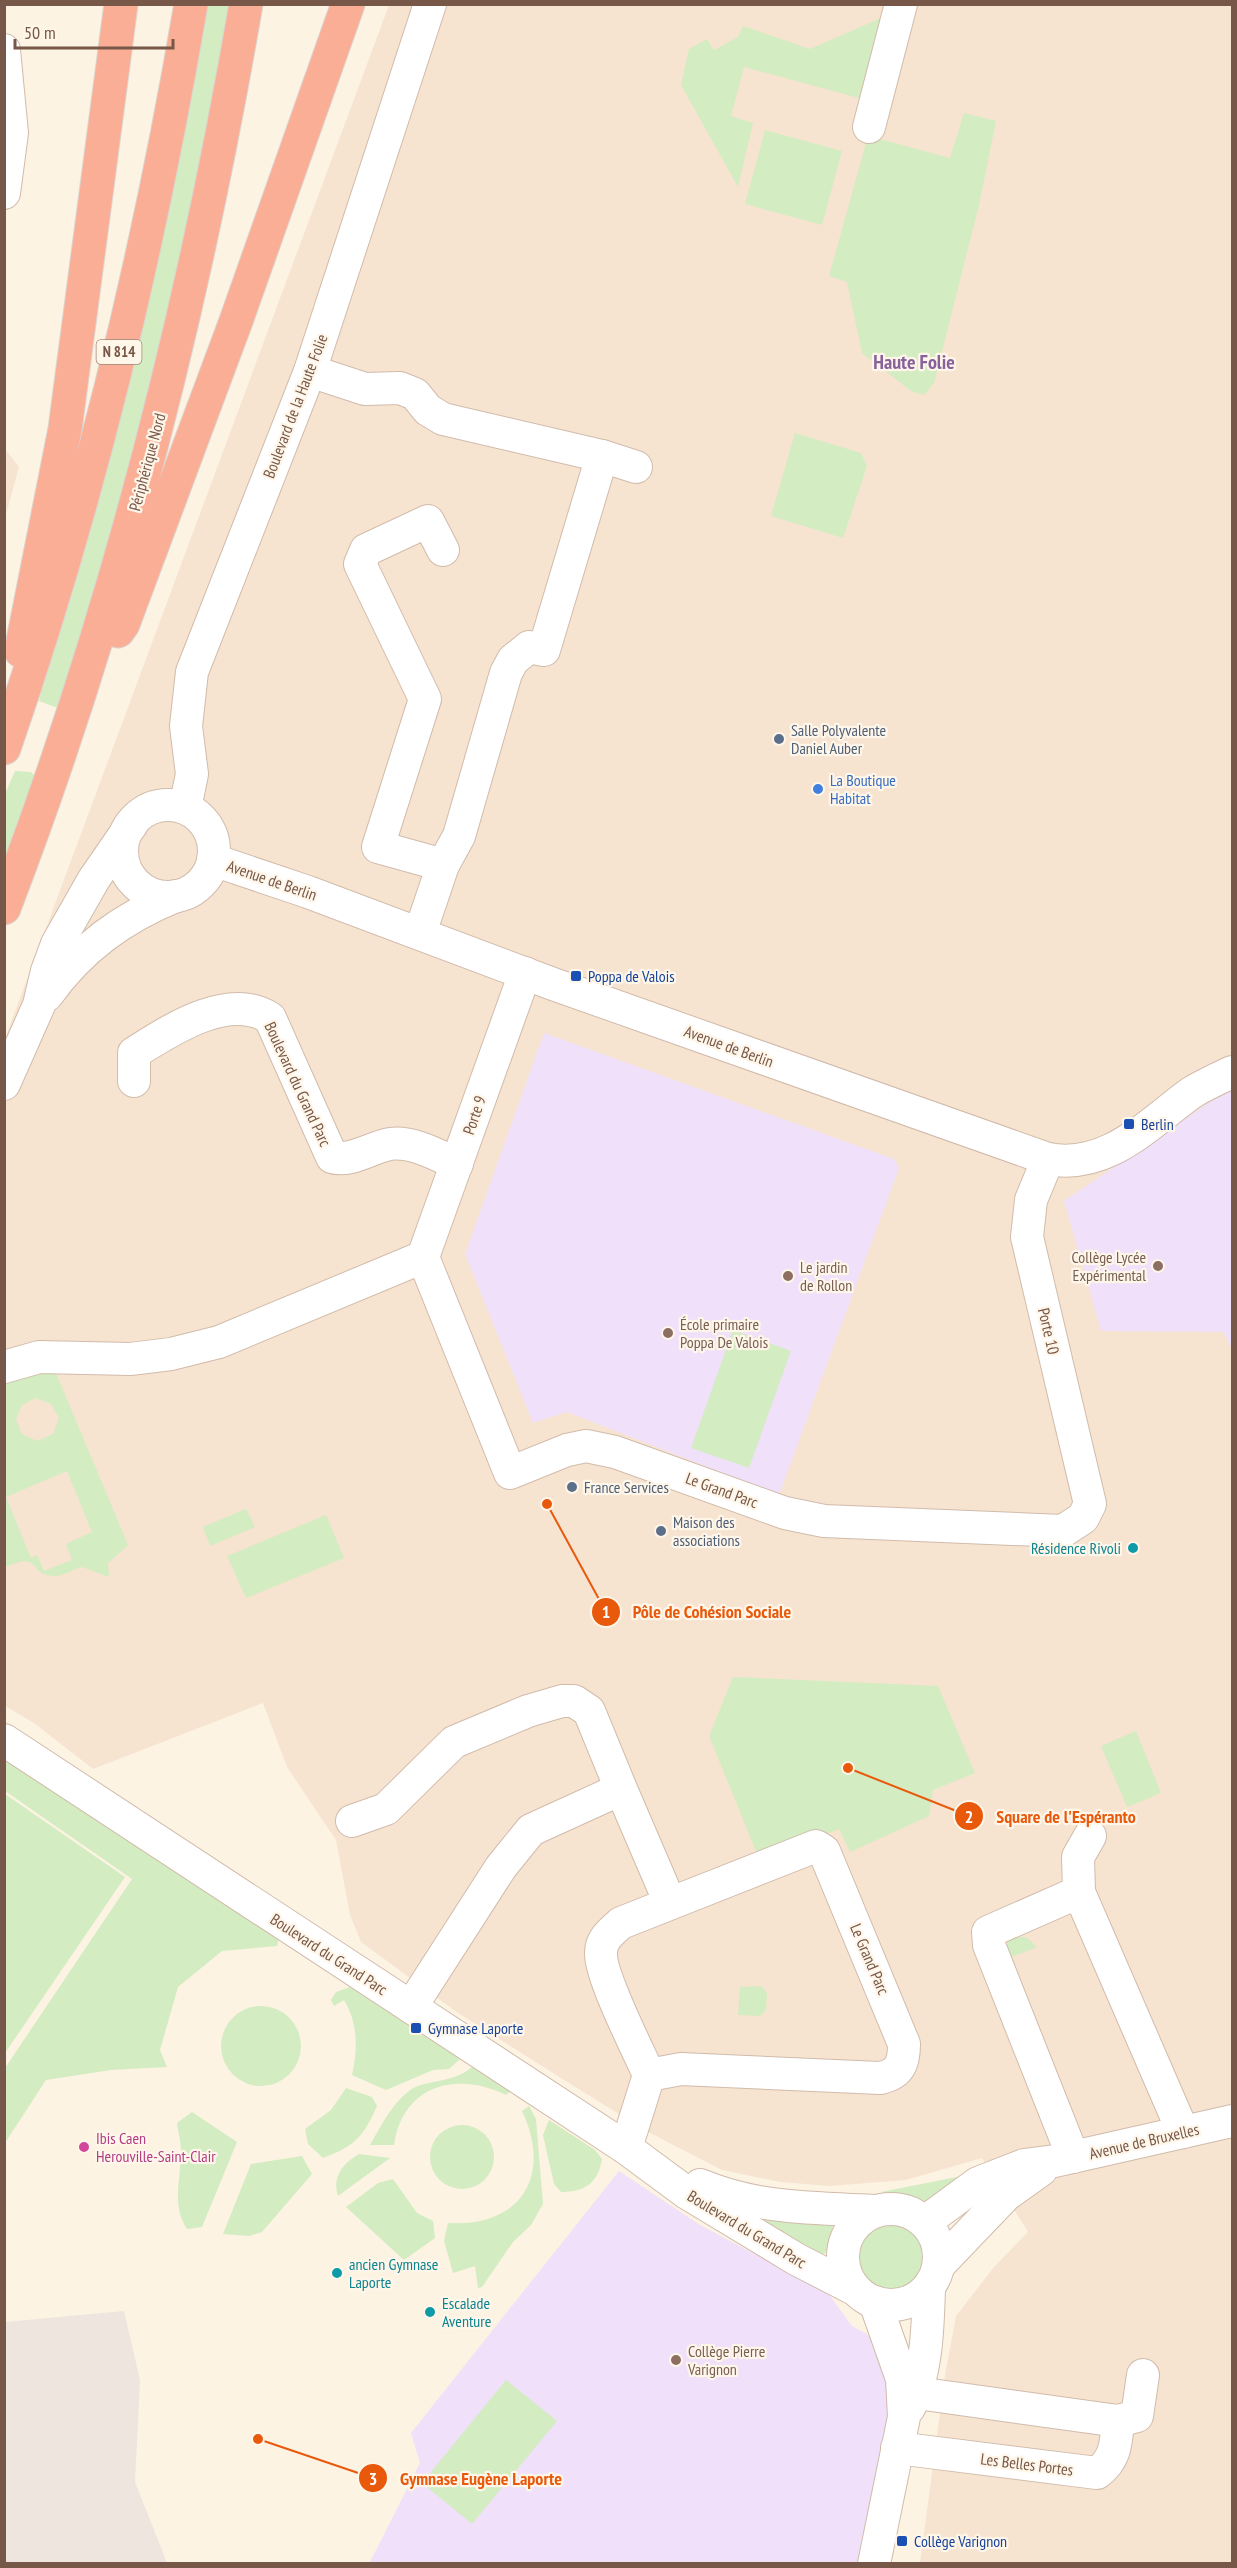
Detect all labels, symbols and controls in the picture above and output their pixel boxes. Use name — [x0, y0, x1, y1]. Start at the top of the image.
scale bar — [15, 12, 172, 50]
text: 50 m — [24, 21, 56, 44]
street label: Boulevard de la Haute Folie — [258, 331, 332, 481]
road number: N 814 — [96, 340, 142, 364]
district label: Haute Folie — [873, 349, 955, 375]
street label: Périphérique Nord — [124, 411, 170, 513]
place label: Salle Polyvalente Daniel Auber — [791, 720, 886, 758]
marker: Salle Polyvalente Daniel Auber — [772, 732, 786, 746]
place label: La Boutique Habitat — [830, 770, 896, 808]
marker: La Boutique Habitat — [811, 782, 825, 796]
street label: Avenue de Berlin — [225, 855, 319, 905]
place label: Poppa de Valois — [588, 966, 675, 986]
marker: Poppa de Valois — [569, 969, 583, 983]
street label: Boulevard du Grand Parc — [260, 1018, 336, 1150]
street label: Avenue de Berlin — [682, 1021, 776, 1071]
street label: Porte 9 — [458, 1093, 490, 1137]
place label: Berlin — [1141, 1114, 1174, 1134]
marker: Berlin — [1122, 1117, 1136, 1131]
place label: Collège Lycée Expérimental — [1071, 1247, 1146, 1285]
place label: Le jardin de Rollon — [800, 1257, 852, 1295]
marker: Collège Lycée Expérimental — [1151, 1259, 1165, 1273]
marker: Le jardin de Rollon — [781, 1269, 795, 1283]
street label: Porte 10 — [1034, 1306, 1064, 1356]
place label: École primaire Poppa De Valois — [680, 1314, 768, 1352]
marker: École primaire Poppa De Valois — [661, 1326, 675, 1340]
street label: Le Grand Parc — [683, 1468, 761, 1512]
place label: France Services — [584, 1477, 669, 1497]
marker: France Services — [565, 1480, 579, 1494]
place label: Maison des associations — [673, 1512, 740, 1550]
marker: Maison des associations — [654, 1524, 668, 1538]
place label: Résidence Rivoli — [1031, 1538, 1121, 1558]
marker: Résidence Rivoli — [1126, 1541, 1140, 1555]
callout: Pôle de Cohésion Sociale — [591, 1594, 803, 1630]
text: 1 — [602, 1600, 610, 1623]
text: Pôle de Cohésion Sociale — [633, 1600, 792, 1623]
callout: Square de l'Espéranto — [954, 1798, 1148, 1834]
text: 2 — [965, 1805, 973, 1828]
text: Square de l'Espéranto — [996, 1805, 1136, 1828]
street label: Boulevard du Grand Parc — [267, 1909, 391, 1999]
street label: Le Grand Parc — [846, 1920, 894, 1998]
place label: Gymnase Laporte — [428, 2018, 523, 2038]
marker: Gymnase Laporte — [409, 2021, 423, 2035]
street label: Avenue de Bruxelles — [1087, 2119, 1201, 2163]
place label: Ibis Caen Herouville-Saint-Clair — [96, 2128, 216, 2166]
marker: Ibis Caen Herouville-Saint-Clair — [77, 2140, 91, 2154]
street label: Boulevard du Grand Parc — [684, 2186, 810, 2273]
place label: ancien Gymnase Laporte — [349, 2254, 438, 2292]
marker: ancien Gymnase Laporte — [330, 2266, 344, 2280]
place label: Escalade Aventure — [442, 2293, 491, 2331]
marker: Escalade Aventure — [423, 2305, 437, 2319]
place label: Collège Pierre Varignon — [687, 2341, 765, 2379]
marker: Collège Pierre Varignon — [669, 2353, 683, 2367]
street label: Les Belles Portes — [980, 2448, 1074, 2480]
callout: Gymnase Eugène Laporte — [358, 2460, 574, 2496]
text: 3 — [369, 2467, 377, 2490]
text: Gymnase Eugène Laporte — [400, 2467, 562, 2490]
place label: Collège Varignon — [914, 2531, 1007, 2551]
marker: Collège Varignon — [895, 2534, 909, 2548]

